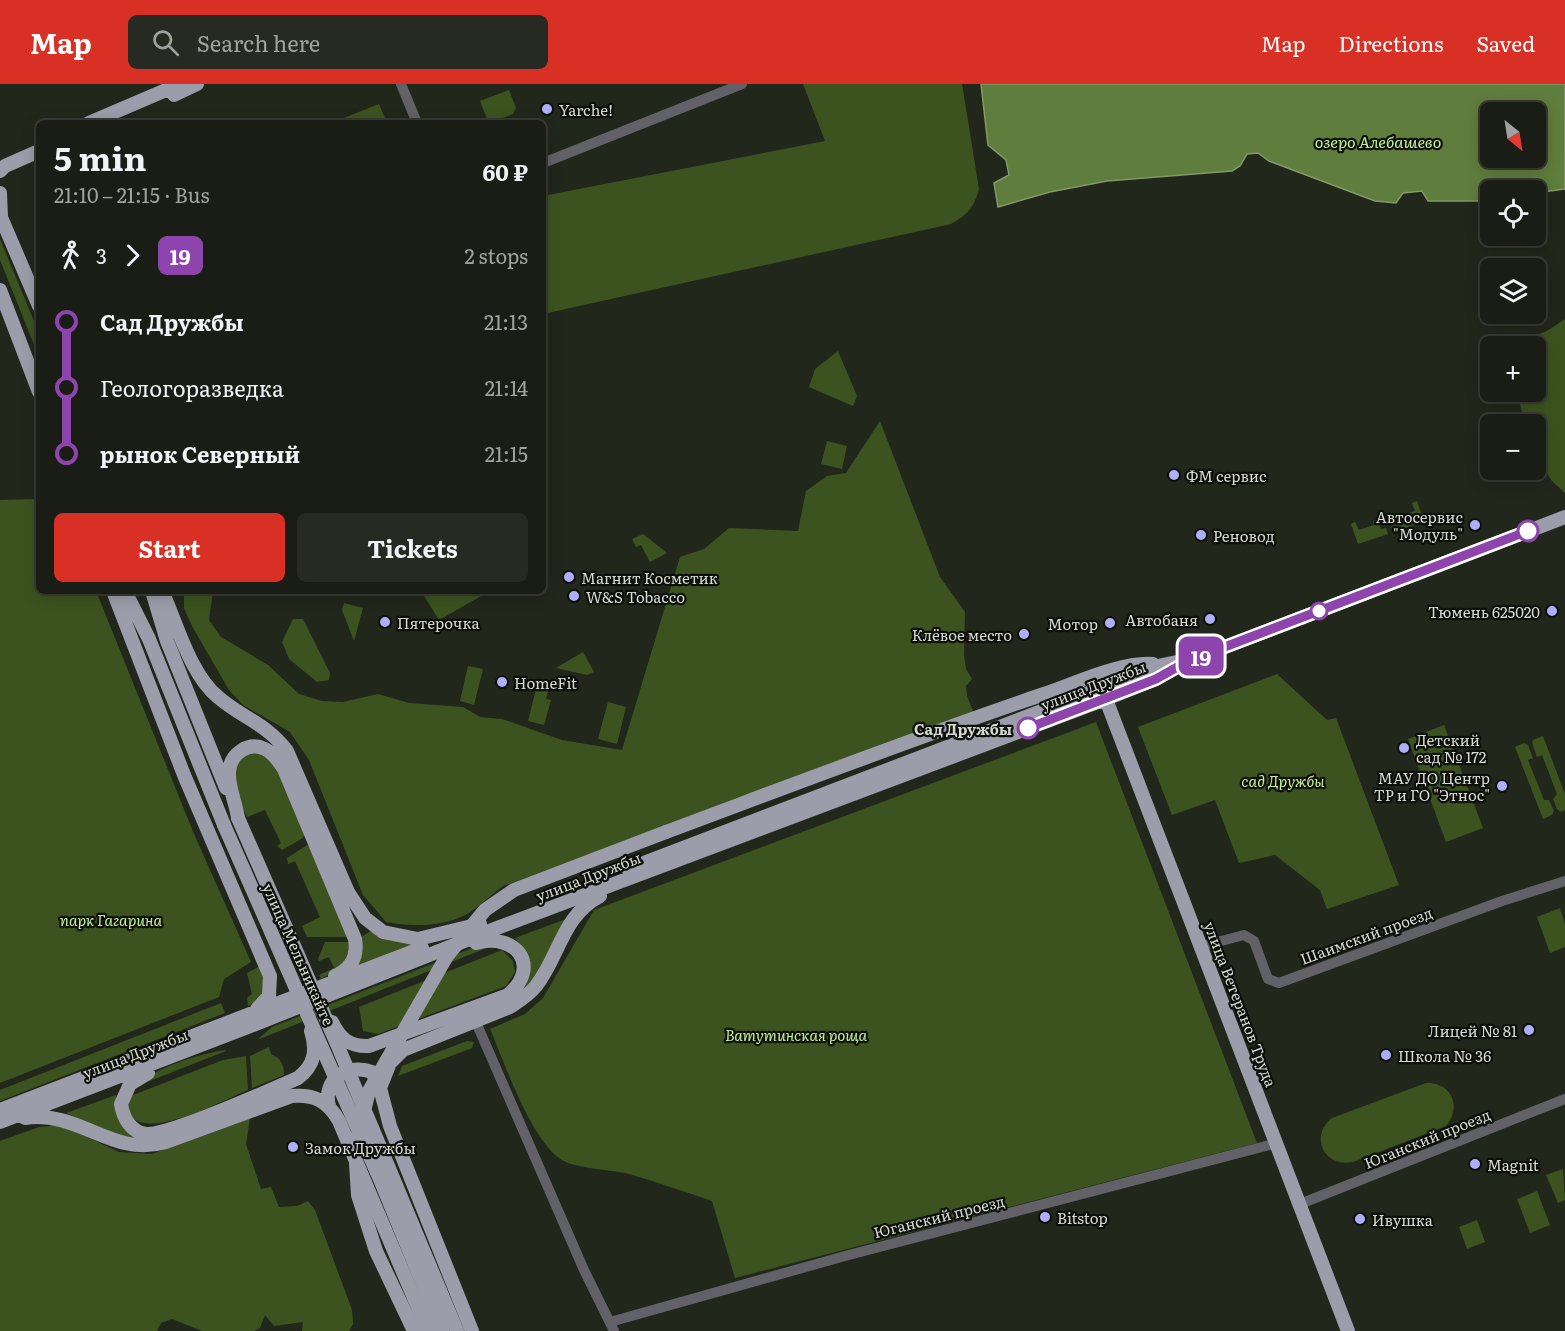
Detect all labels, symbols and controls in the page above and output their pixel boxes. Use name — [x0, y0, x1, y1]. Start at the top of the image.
search box — [128, 15, 548, 69]
text: Map — [30, 21, 92, 63]
icon: search — [149, 26, 182, 59]
text: Search here — [197, 26, 320, 59]
text: Map — [1261, 27, 1306, 58]
text: Directions — [1339, 27, 1444, 58]
text: Saved — [1477, 27, 1535, 58]
place label: Yarche! — [559, 98, 613, 121]
marker: Yarche! — [540, 102, 554, 116]
north arrow — [1480, 102, 1546, 168]
map controls — [1480, 102, 1546, 480]
water label: озеро Алебашево — [1315, 129, 1441, 153]
text: 5 min — [54, 132, 146, 181]
text: 60 ₽ — [483, 155, 528, 188]
text: 21:10 – 21:15 · Bus — [54, 179, 209, 209]
button: locate — [1480, 180, 1546, 246]
icon: walk — [54, 239, 87, 272]
icon: forward — [116, 239, 149, 272]
text: 3 — [96, 240, 107, 270]
text: 19 — [170, 240, 191, 271]
text: 2 stops — [464, 240, 528, 270]
button: layers — [1480, 258, 1546, 324]
text: Сад Дружбы — [100, 305, 244, 338]
text: 21:13 — [484, 306, 528, 336]
button: + — [1480, 336, 1546, 402]
text: Геологоразведка — [100, 371, 284, 404]
text: 21:14 — [485, 372, 528, 402]
button: − — [1480, 414, 1546, 480]
text: рынок Северный — [100, 437, 300, 470]
text: 21:15 — [485, 438, 528, 468]
place label: ФМ сервис — [1186, 464, 1267, 487]
marker: ФМ сервис — [1167, 468, 1181, 482]
place label: Автосервис "Модуль" — [1376, 505, 1464, 545]
button: Start — [54, 513, 285, 582]
button: Tickets — [297, 513, 528, 582]
marker: Автосервис "Модуль" — [1468, 518, 1482, 532]
unlabelled marker — [1517, 520, 1539, 542]
place label: Реновод — [1213, 524, 1275, 547]
marker: Реновод — [1194, 528, 1208, 542]
place label: Магнит Косметик — [581, 566, 718, 589]
marker: Магнит Косметик — [562, 570, 576, 584]
place label: W&S Tobacco — [586, 585, 685, 608]
marker: W&S Tobacco — [567, 589, 581, 603]
place label: Тюмень 625020 — [1428, 600, 1540, 623]
unlabelled marker — [1310, 602, 1328, 620]
marker: Тюмень 625020 — [1545, 604, 1559, 618]
place label: Автобаня — [1125, 608, 1198, 631]
place label: Пятерочка — [397, 611, 481, 634]
place label: Мотор — [1048, 612, 1098, 635]
marker: Автобаня — [1203, 612, 1217, 626]
marker: Пятерочка — [378, 615, 392, 629]
marker: Мотор — [1103, 616, 1117, 630]
place label: Клёвое место — [912, 623, 1012, 646]
marker: Клёвое место — [1017, 627, 1031, 641]
line badge: 19 — [1174, 636, 1228, 676]
text: 19 — [1191, 641, 1211, 672]
street label: улица Дружбы — [1037, 654, 1149, 716]
place label: HomeFit — [514, 671, 577, 694]
marker: HomeFit — [495, 675, 509, 689]
place label: Сад Дружбы — [914, 717, 1012, 740]
marker: Сад Дружбы — [1017, 717, 1039, 739]
place label: Детский сад № 172 — [1416, 728, 1487, 768]
marker: Детский сад № 172 — [1397, 741, 1411, 755]
place label: МАУ ДО Центр ТР и ГО "Этнос" — [1374, 766, 1490, 806]
park label: сад Дружбы — [1241, 769, 1325, 792]
marker: МАУ ДО Центр ТР и ГО "Этнос" — [1495, 779, 1509, 793]
street label: улица Дружбы — [532, 845, 644, 907]
street label: улица Мельникайте — [257, 879, 341, 1029]
street label: Шаимский проезд — [1297, 900, 1435, 970]
park label: парк Гагарина — [60, 908, 162, 931]
street label: улица Ветеранов Труда — [1199, 918, 1284, 1091]
place label: Лицей № 81 — [1428, 1019, 1517, 1042]
street label: улица Дружбы — [79, 1022, 191, 1084]
park label: Ватутинская роща — [725, 1023, 868, 1046]
marker: Лицей № 81 — [1522, 1023, 1536, 1037]
place label: Школа № 36 — [1398, 1044, 1491, 1067]
marker: Школа № 36 — [1379, 1048, 1393, 1062]
street label: Юганский проезд — [1360, 1102, 1494, 1174]
place label: Замок Дружбы — [305, 1136, 416, 1159]
marker: Замок Дружбы — [286, 1140, 300, 1154]
place label: Magnit — [1487, 1153, 1539, 1176]
marker: Magnit — [1468, 1157, 1482, 1171]
street label: Юганский проезд — [871, 1189, 1007, 1243]
place label: Bitstop — [1057, 1206, 1108, 1229]
place label: Ивушка — [1372, 1208, 1434, 1231]
marker: Bitstop — [1038, 1210, 1052, 1224]
marker: Ивушка — [1353, 1212, 1367, 1226]

